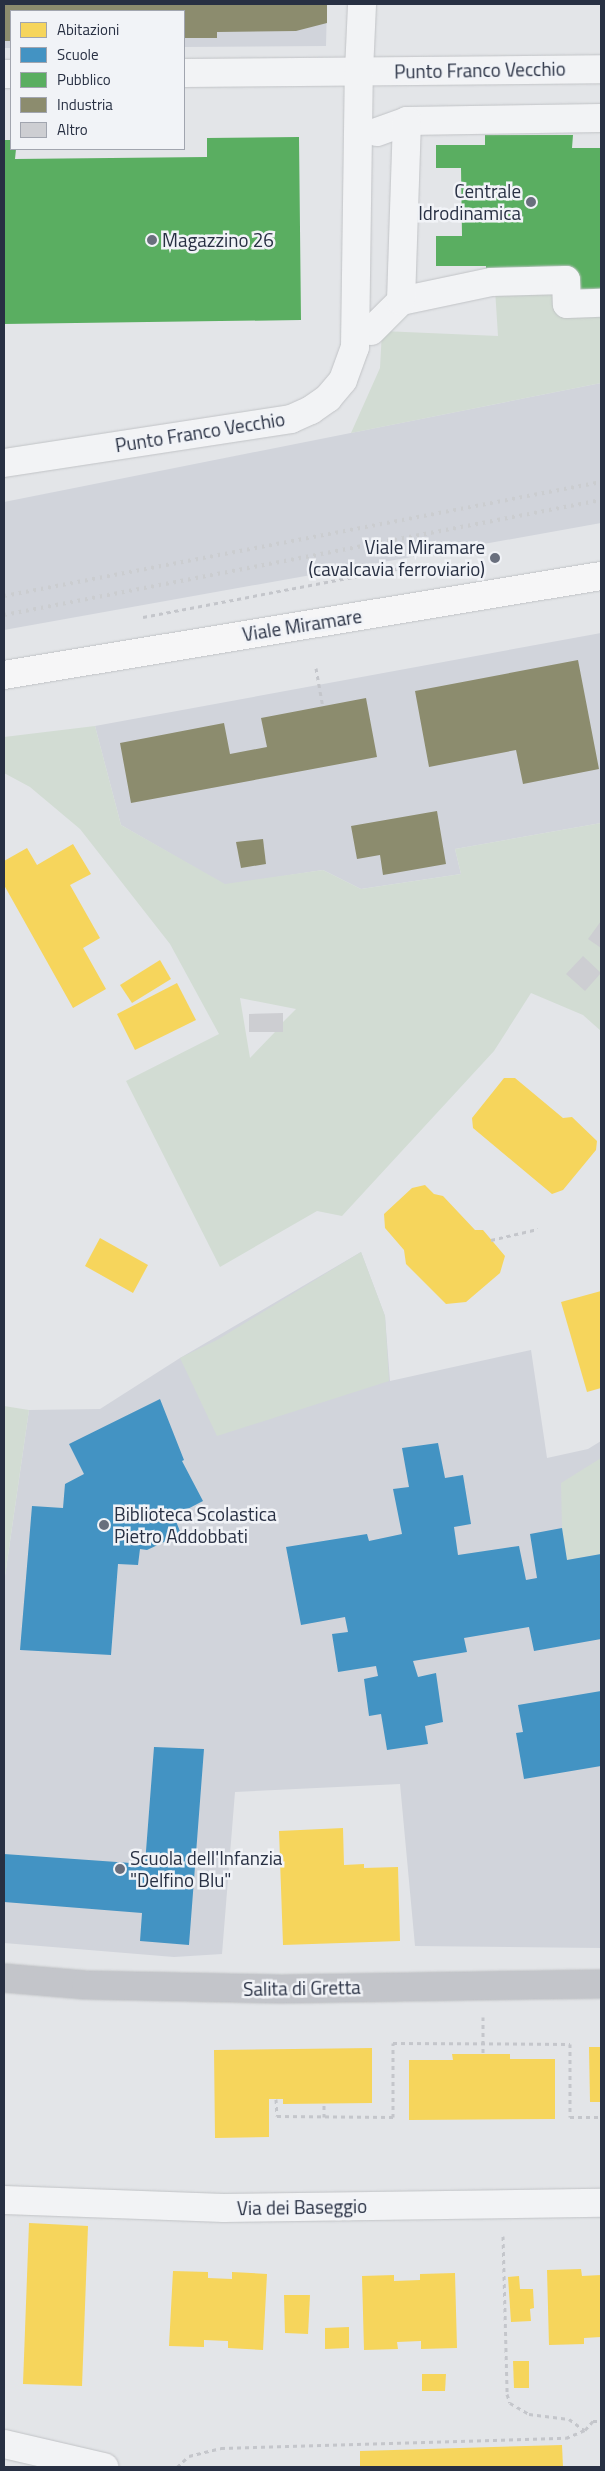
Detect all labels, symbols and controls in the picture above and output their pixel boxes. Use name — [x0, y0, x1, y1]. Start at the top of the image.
legend — [10, 10, 185, 150]
text: Abitazioni — [57, 18, 119, 41]
text: Scuole — [57, 43, 99, 66]
street label: Punto Franco Vecchio — [394, 57, 566, 83]
text: Pubblico — [57, 68, 111, 91]
text: Industria — [57, 93, 113, 116]
text: Altro — [57, 118, 88, 141]
place label: Centrale Idrodinamica — [418, 180, 521, 224]
marker: Centrale Idrodinamica — [525, 196, 537, 208]
place label: Magazzino 26 — [162, 229, 274, 251]
marker: Magazzino 26 — [146, 234, 158, 246]
street label: Punto Franco Vecchio — [113, 407, 287, 457]
place label: Viale Miramare (cavalcavia ferroviario) — [308, 536, 485, 580]
marker: Viale Miramare (cavalcavia ferroviario) — [489, 552, 501, 564]
street label: Viale Miramare — [241, 604, 363, 646]
place label: Biblioteca Scolastica Pietro Addobbati — [114, 1503, 276, 1547]
marker: Biblioteca Scolastica Pietro Addobbati — [98, 1519, 110, 1531]
place label: Scuola dell'Infanzia "Delfino Blu" — [130, 1847, 282, 1891]
marker: Scuola dell'Infanzia "Delfino Blu" — [114, 1863, 126, 1875]
street label: Salita di Gretta — [243, 1976, 361, 2000]
street label: Via dei Baseggio — [237, 2194, 367, 2220]

